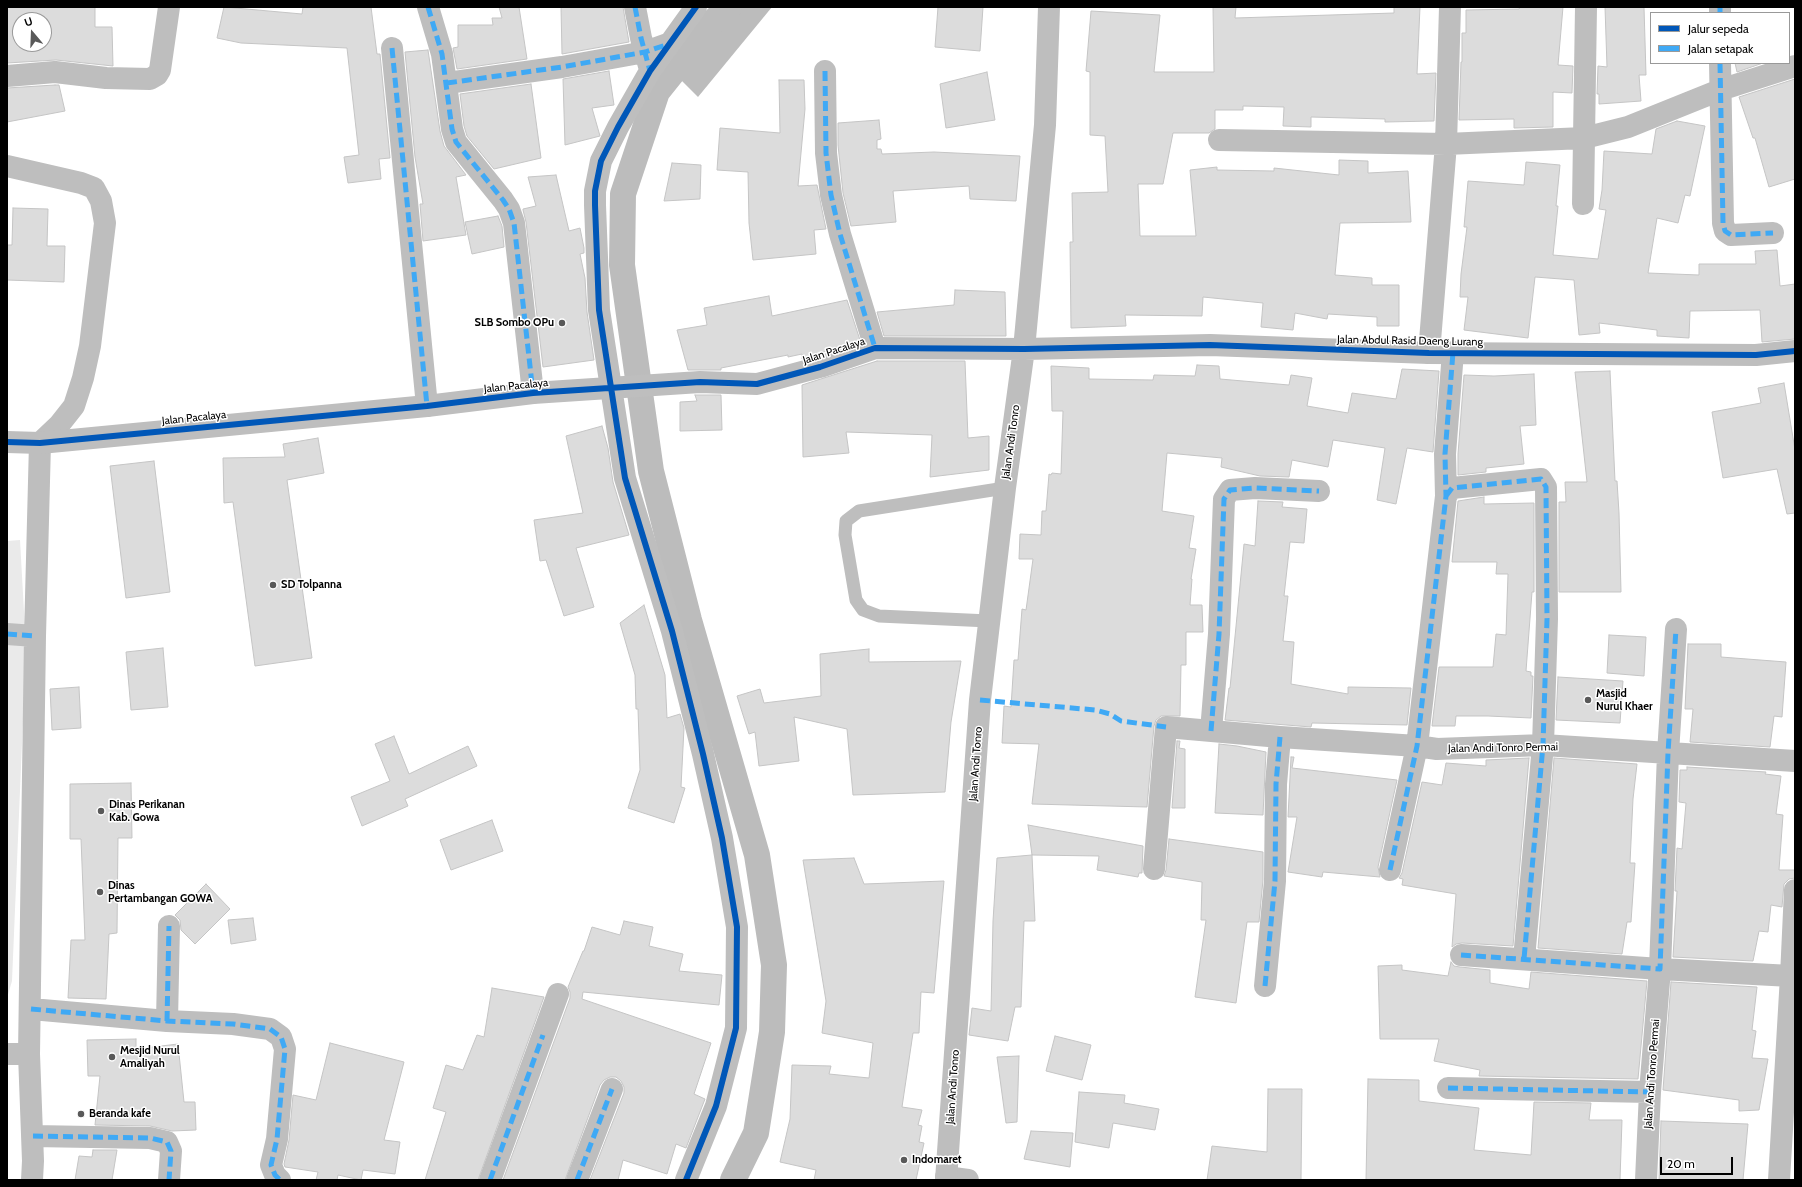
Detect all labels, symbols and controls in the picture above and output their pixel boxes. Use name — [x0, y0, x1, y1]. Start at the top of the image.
north arrow — [12, 12, 52, 52]
legend — [1650, 12, 1790, 64]
text: U — [22, 14, 34, 30]
text: Jalur sepeda — [1688, 21, 1749, 36]
text: Jalan setapak — [1688, 41, 1753, 56]
place label: SLB Sombo OPu — [475, 316, 554, 330]
marker: SLB Sombo OPu — [557, 318, 567, 328]
street label: Jalan Abdul Rasid Daeng Lurang — [1337, 333, 1483, 349]
street label: Jalan Pacalaya — [801, 335, 867, 367]
street label: Jalan Pacalaya — [483, 376, 549, 396]
street label: Jalan Andi Tonro — [999, 404, 1023, 480]
street label: Jalan Pacalaya — [161, 408, 227, 428]
place label: SD Tolpanna — [281, 578, 342, 592]
marker: SD Tolpanna — [268, 580, 278, 590]
place label: Masjid Nurul Khaer — [1596, 687, 1653, 713]
marker: Masjid Nurul Khaer — [1583, 695, 1593, 705]
street label: Jalan Andi Tonro — [967, 726, 985, 802]
street label: Jalan Andi Tonro Permai — [1448, 740, 1558, 756]
place label: Dinas Perikanan Kab. Gowa — [109, 798, 185, 824]
marker: Dinas Perikanan Kab. Gowa — [96, 806, 106, 816]
place label: Dinas Pertambangan GOWA — [108, 879, 213, 905]
marker: Dinas Pertambangan GOWA — [95, 887, 105, 897]
street label: Jalan Andi Tonro Permai — [1642, 1019, 1662, 1129]
place label: Mesjid Nurul Amaliyah — [120, 1044, 180, 1070]
street label: Jalan Andi Tonro — [944, 1049, 962, 1125]
marker: Mesjid Nurul Amaliyah — [107, 1052, 117, 1062]
place label: Beranda kafe — [89, 1107, 151, 1121]
marker: Beranda kafe — [76, 1109, 86, 1119]
scale bar — [1662, 1149, 1735, 1175]
place label: Indomaret — [912, 1153, 962, 1167]
marker: Indomaret — [899, 1155, 909, 1165]
text: 20 m — [1667, 1156, 1695, 1171]

